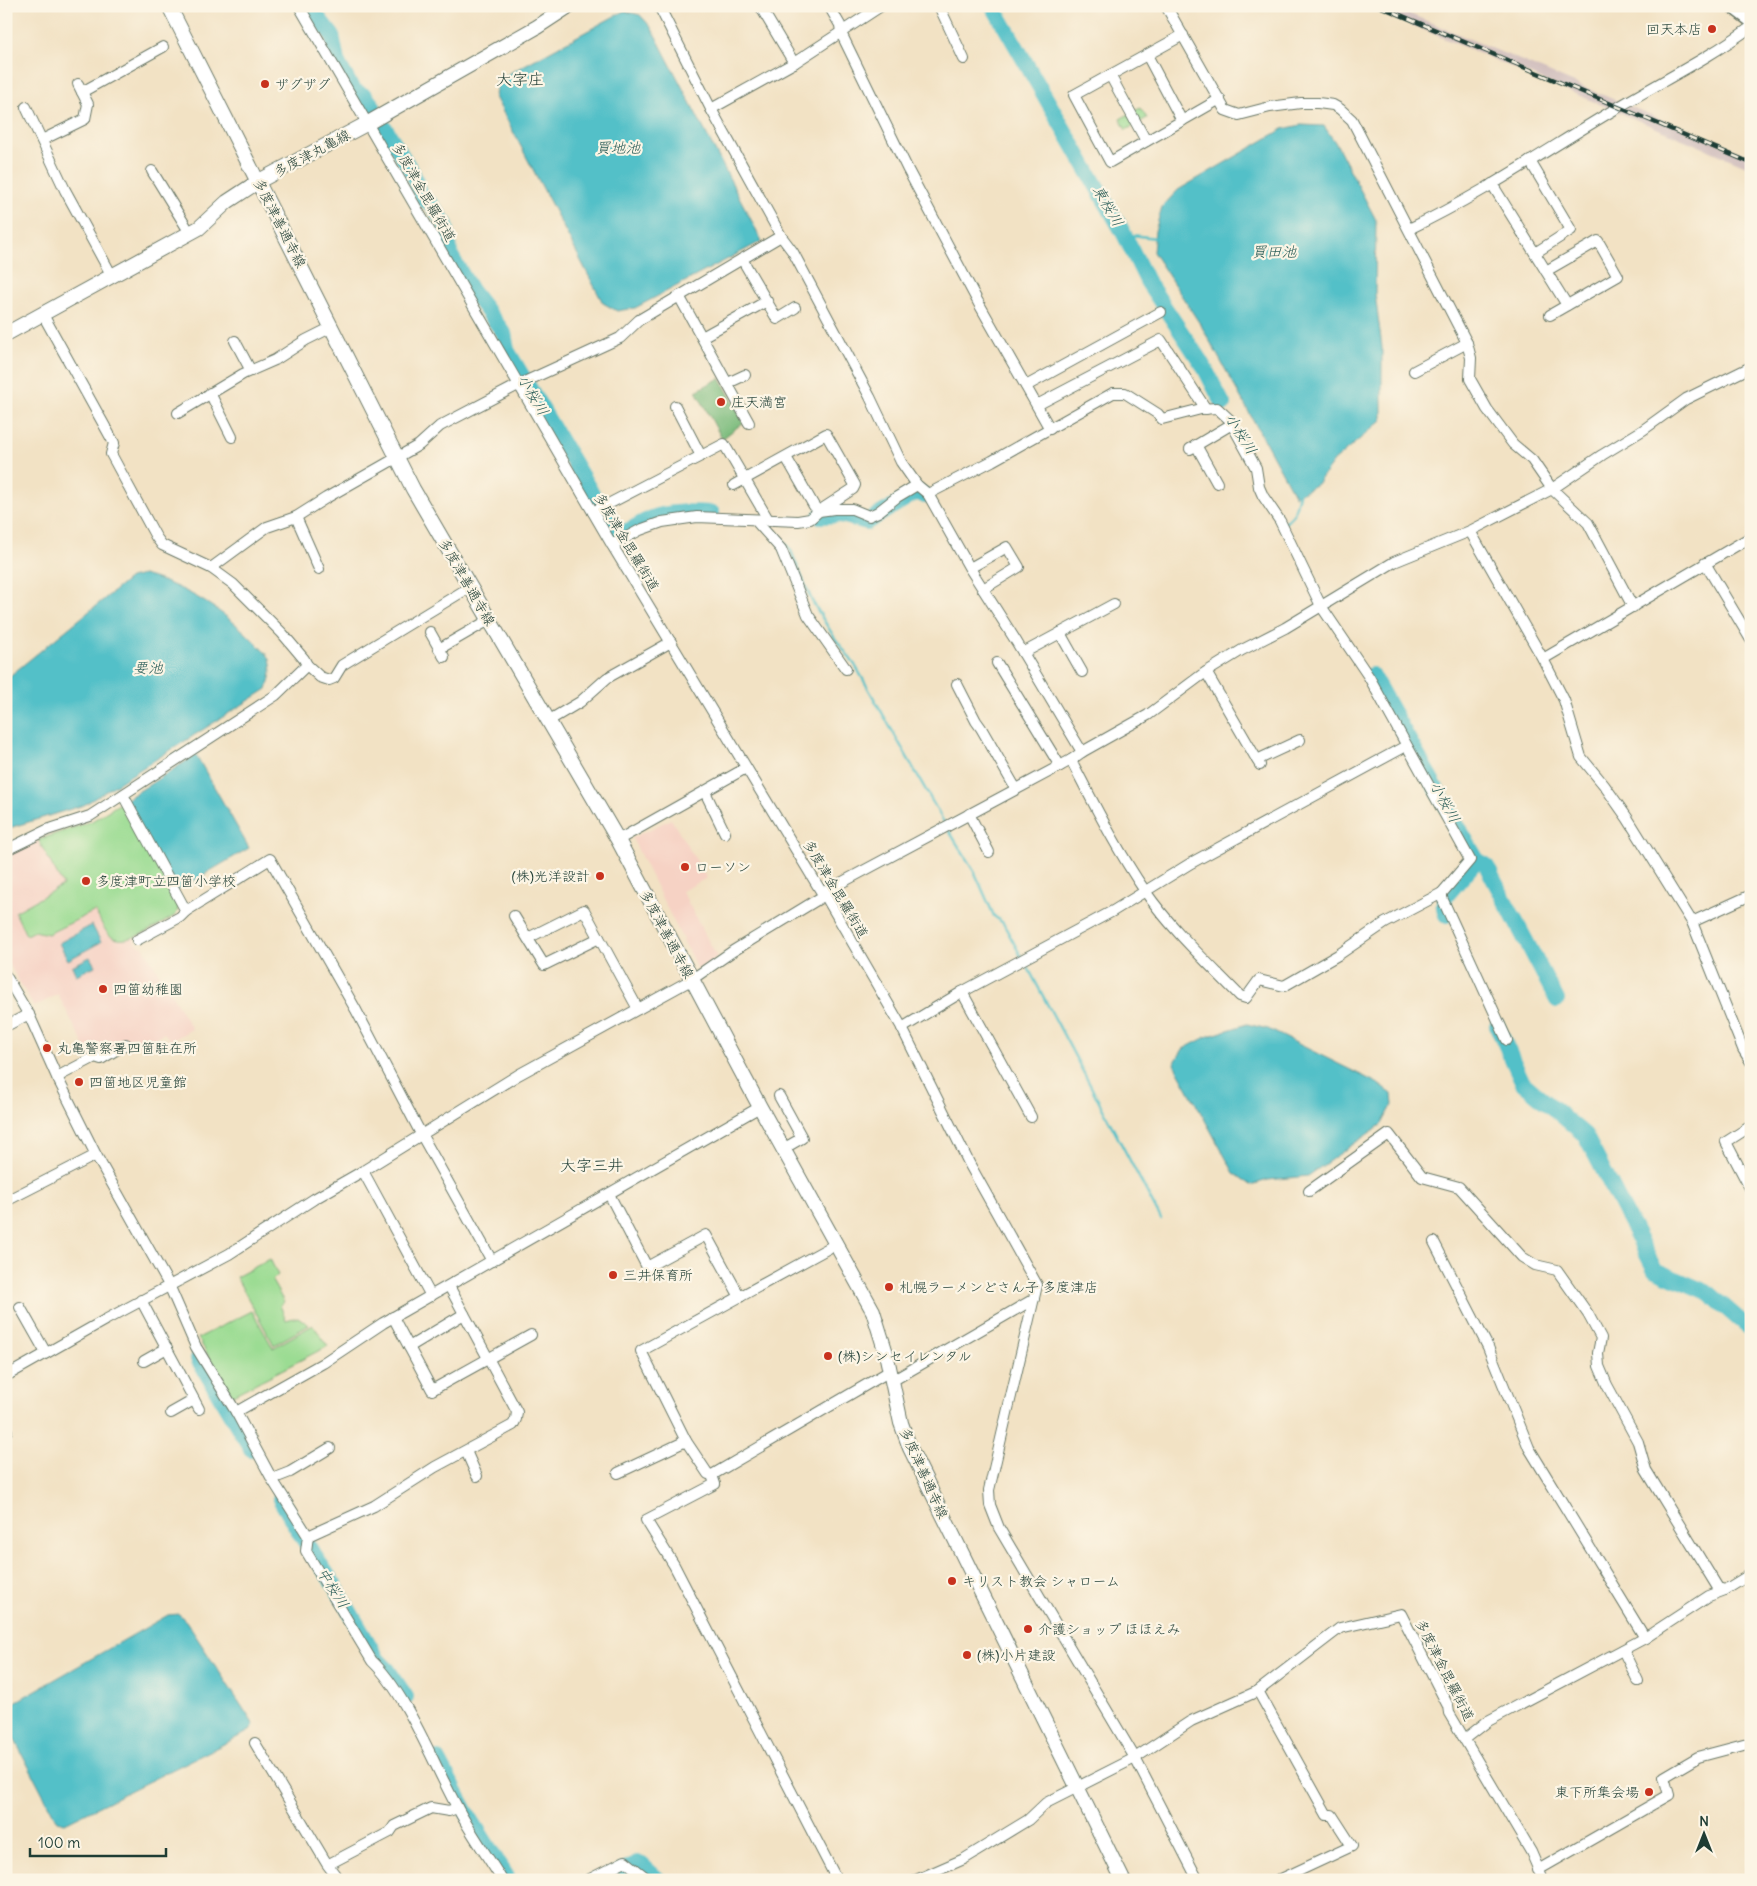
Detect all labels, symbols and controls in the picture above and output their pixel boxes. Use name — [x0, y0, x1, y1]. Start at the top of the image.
place label: 回天本店 — [1646, 20, 1702, 38]
marker: 回天本店 — [1706, 23, 1718, 35]
district label: 大字庄 — [496, 69, 544, 89]
place label: ザグザグ — [275, 75, 330, 93]
marker: ザグザグ — [259, 78, 271, 90]
street label: 多度津丸亀線 — [271, 125, 353, 181]
water label: 買地池 — [595, 138, 641, 157]
street label: 多度津金毘羅街道 — [388, 139, 460, 245]
street label: 多度津善通寺線 — [250, 175, 310, 271]
water label: 東桜川 — [1089, 182, 1128, 230]
water label: 買田池 — [1251, 242, 1297, 261]
water label: 小桜川 — [514, 371, 553, 419]
place label: 庄天満宮 — [731, 393, 787, 411]
marker: 庄天満宮 — [715, 396, 727, 408]
water label: 小桜川 — [1221, 410, 1261, 458]
street label: 多度津金毘羅街道 — [590, 489, 664, 595]
street label: 多度津善通寺線 — [435, 535, 499, 629]
water label: 要池 — [133, 658, 164, 677]
water label: 小桜川 — [1426, 777, 1465, 826]
street label: 多度津金毘羅街道 — [799, 836, 873, 942]
place label: ローソン — [695, 858, 751, 876]
marker: ローソン — [679, 861, 691, 873]
place label: (株)光洋設計 — [512, 867, 590, 885]
marker: (株)光洋設計 — [594, 870, 606, 882]
place label: 多度津町立四箇小学校 — [96, 872, 236, 890]
marker: 多度津町立四箇小学校 — [80, 875, 92, 887]
street label: 多度津善通寺線 — [636, 887, 698, 981]
place label: 四箇幼稚園 — [113, 980, 183, 998]
marker: 四箇幼稚園 — [97, 983, 109, 995]
place label: 丸亀警察署四箇駐在所 — [57, 1039, 197, 1057]
marker: 丸亀警察署四箇駐在所 — [41, 1042, 53, 1054]
place label: 四箇地区児童館 — [89, 1073, 187, 1091]
marker: 四箇地区児童館 — [73, 1076, 85, 1088]
district label: 大字三井 — [560, 1155, 624, 1175]
place label: 三井保育所 — [623, 1266, 693, 1284]
marker: 三井保育所 — [607, 1269, 619, 1281]
place label: 札幌ラーメンどさん子 多度津店 — [899, 1278, 1098, 1296]
marker: 札幌ラーメンどさん子 多度津店 — [883, 1281, 895, 1293]
place label: (株)シンセイレンタル — [838, 1347, 972, 1365]
marker: (株)シンセイレンタル — [822, 1350, 834, 1362]
street label: 多度津善通寺線 — [896, 1425, 952, 1521]
water label: 中桜川 — [313, 1564, 353, 1612]
place label: キリスト教会 シャローム — [962, 1572, 1120, 1590]
marker: キリスト教会 シャローム — [946, 1575, 958, 1587]
street label: 多度津金毘羅街道 — [1412, 1616, 1478, 1724]
place label: 介護ショップ ほほえみ — [1038, 1620, 1181, 1638]
marker: 介護ショップ ほほえみ — [1022, 1623, 1034, 1635]
place label: (株)小片建設 — [977, 1646, 1055, 1664]
marker: (株)小片建設 — [961, 1649, 973, 1661]
place label: 東下所集会場 — [1555, 1783, 1639, 1801]
marker: 東下所集会場 — [1643, 1786, 1655, 1798]
north arrow — [1680, 1808, 1730, 1858]
text: N — [1699, 1812, 1709, 1830]
scale bar — [30, 1826, 166, 1858]
text: 100 m — [38, 1833, 80, 1852]

